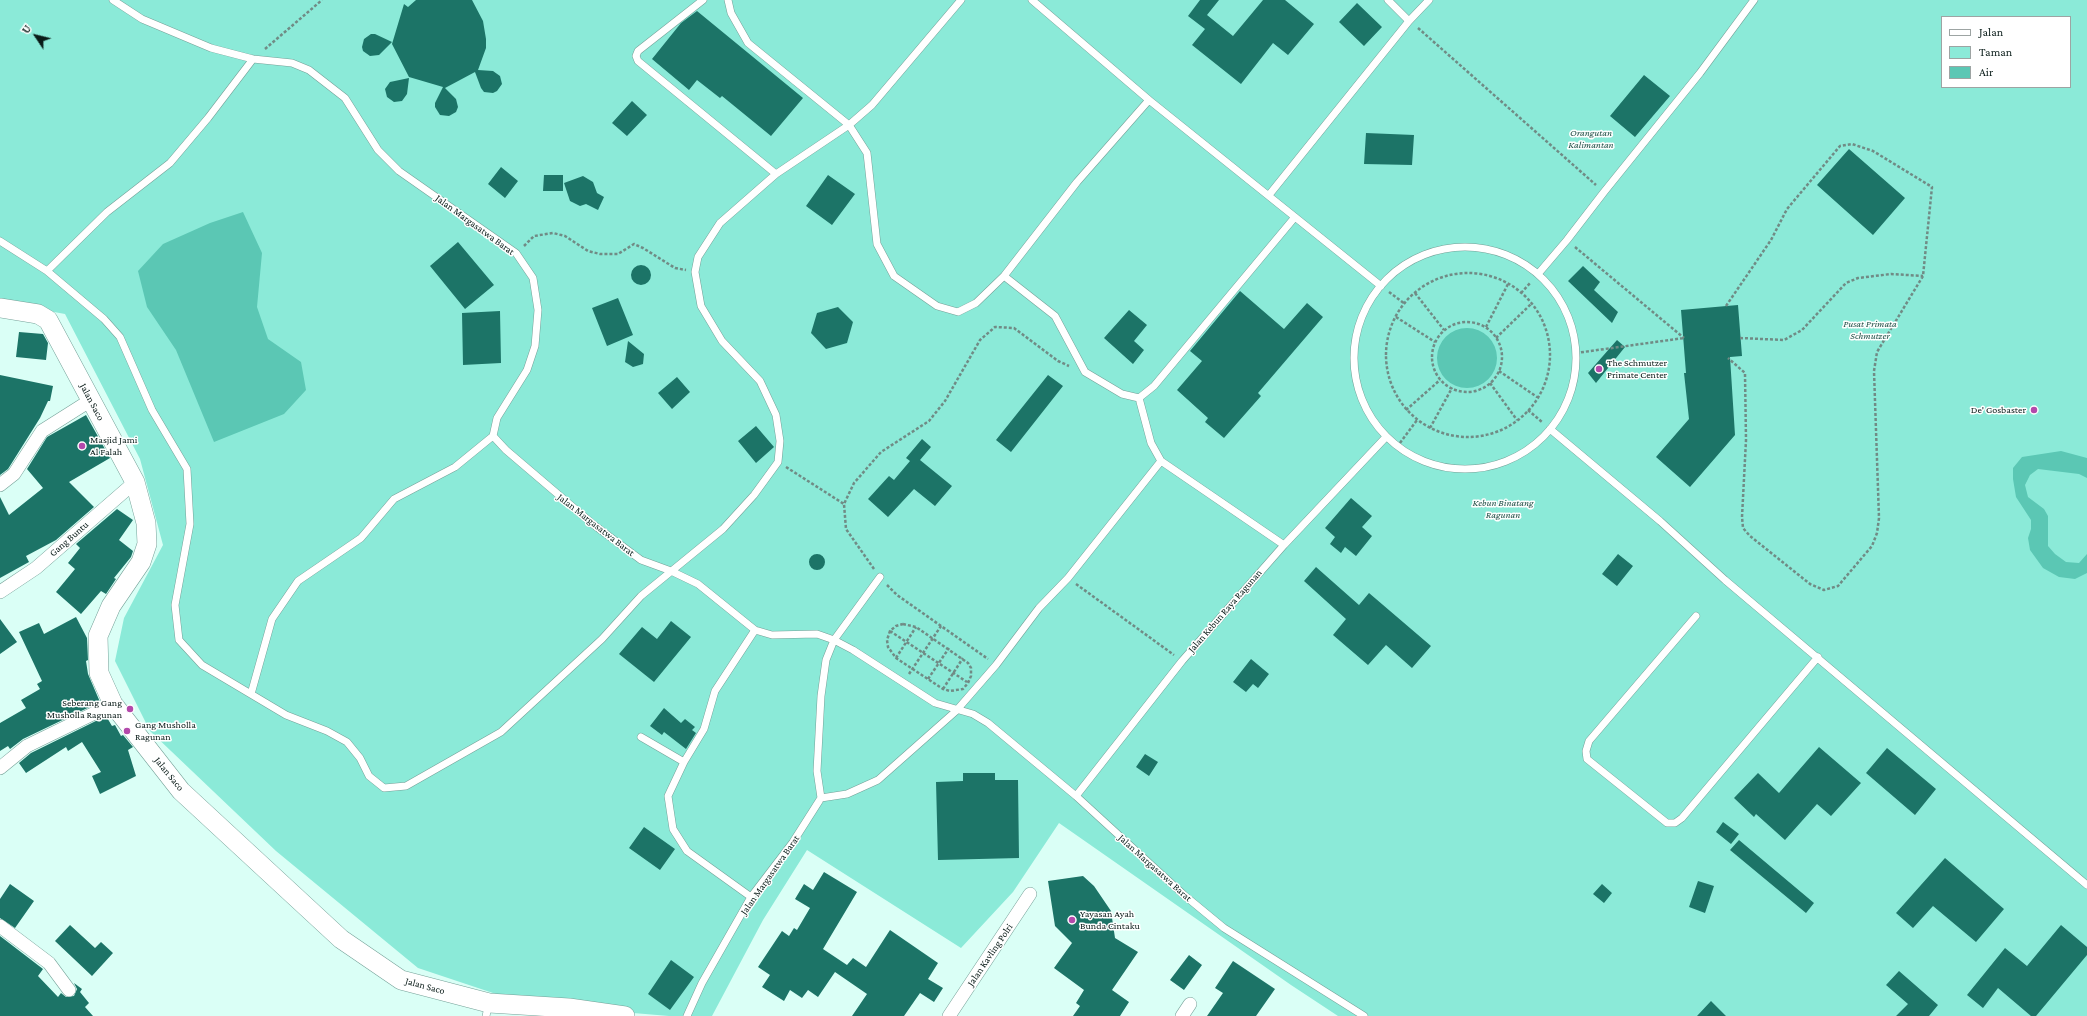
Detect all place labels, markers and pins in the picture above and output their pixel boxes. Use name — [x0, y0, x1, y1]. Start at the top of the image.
place label: The Schmutzer Primate Center — [1607, 357, 1667, 380]
marker: The Schmutzer Primate Center — [1594, 364, 1604, 374]
place label: De' Gosbaster — [1971, 404, 2026, 416]
marker: De' Gosbaster — [2029, 405, 2039, 415]
place label: Masjid Jami Al Falah — [90, 434, 137, 458]
marker: Masjid Jami Al Falah — [77, 441, 87, 451]
place label: Seberang Gang Musholla Ragunan — [47, 697, 122, 720]
marker: Seberang Gang Musholla Ragunan — [125, 704, 135, 714]
place label: Gang Musholla Ragunan — [135, 719, 196, 742]
marker: Gang Musholla Ragunan — [122, 726, 132, 736]
place label: Yayasan Ayah Bunda Cintaku — [1080, 908, 1140, 932]
marker: Yayasan Ayah Bunda Cintaku — [1067, 915, 1077, 925]

